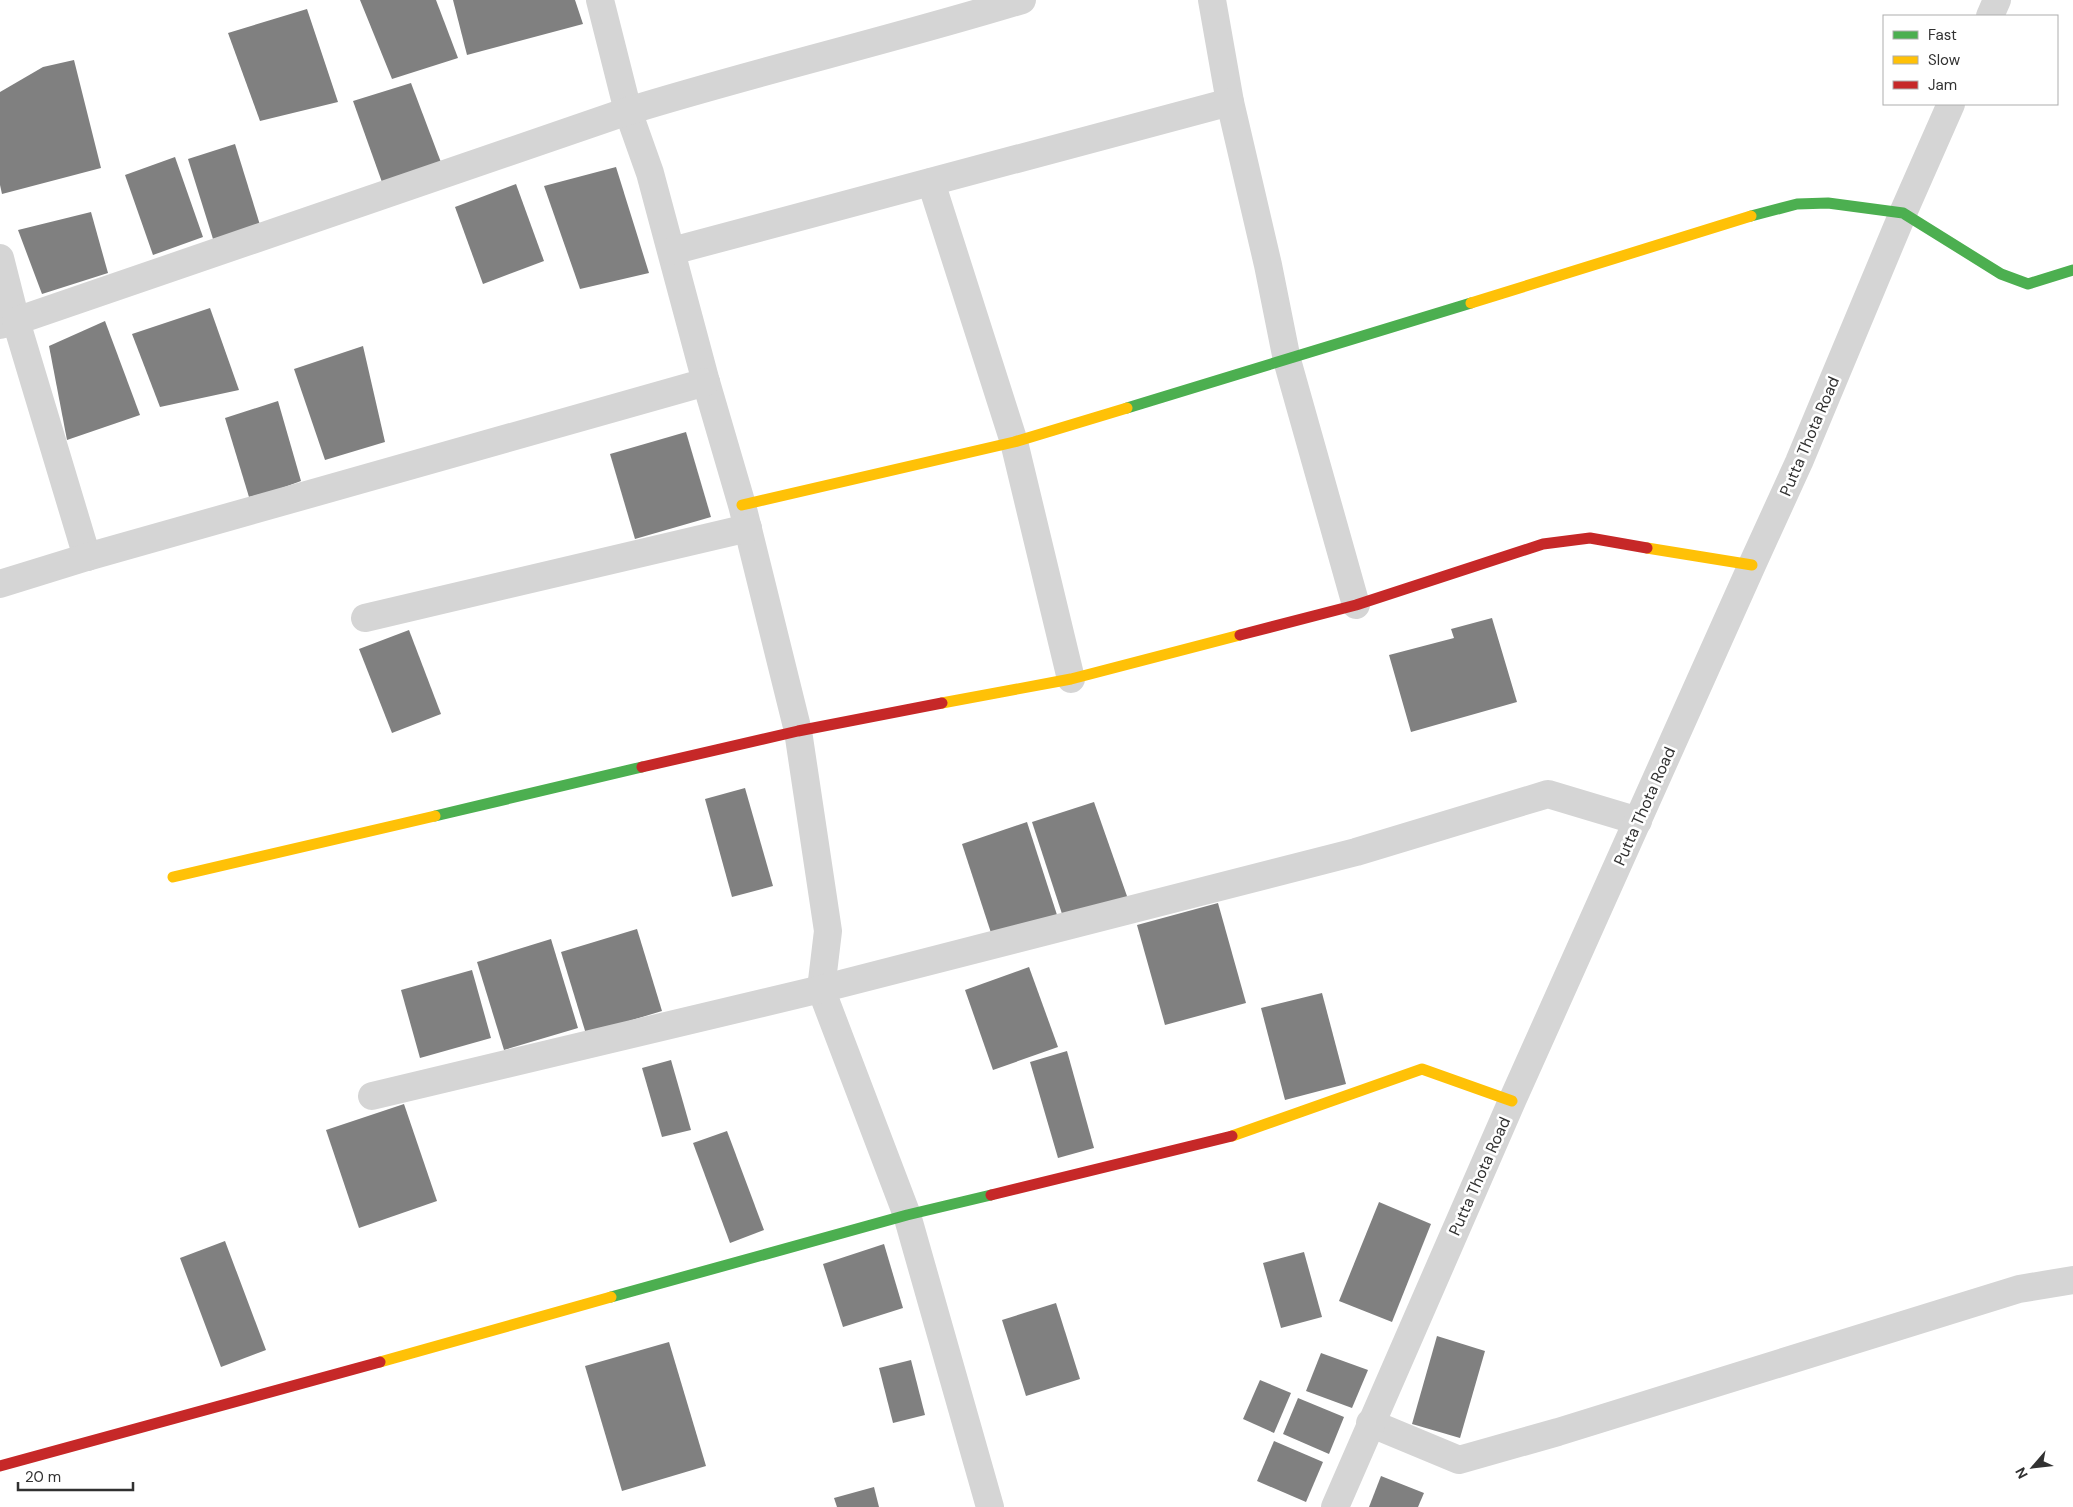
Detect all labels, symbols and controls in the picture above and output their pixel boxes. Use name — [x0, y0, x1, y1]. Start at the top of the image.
legend — [1883, 15, 2058, 105]
text: Fast — [1928, 25, 1957, 45]
text: Slow — [1928, 50, 1961, 70]
text: Jam — [1928, 75, 1957, 95]
street label: Putta Thota Road — [1775, 373, 1844, 499]
street label: Putta Thota Road — [1609, 744, 1680, 869]
street label: Putta Thota Road — [1444, 1114, 1515, 1239]
north arrow — [2008, 1442, 2058, 1492]
scale bar — [18, 1460, 132, 1492]
text: N — [2011, 1464, 2032, 1482]
text: 20 m — [25, 1467, 61, 1487]

